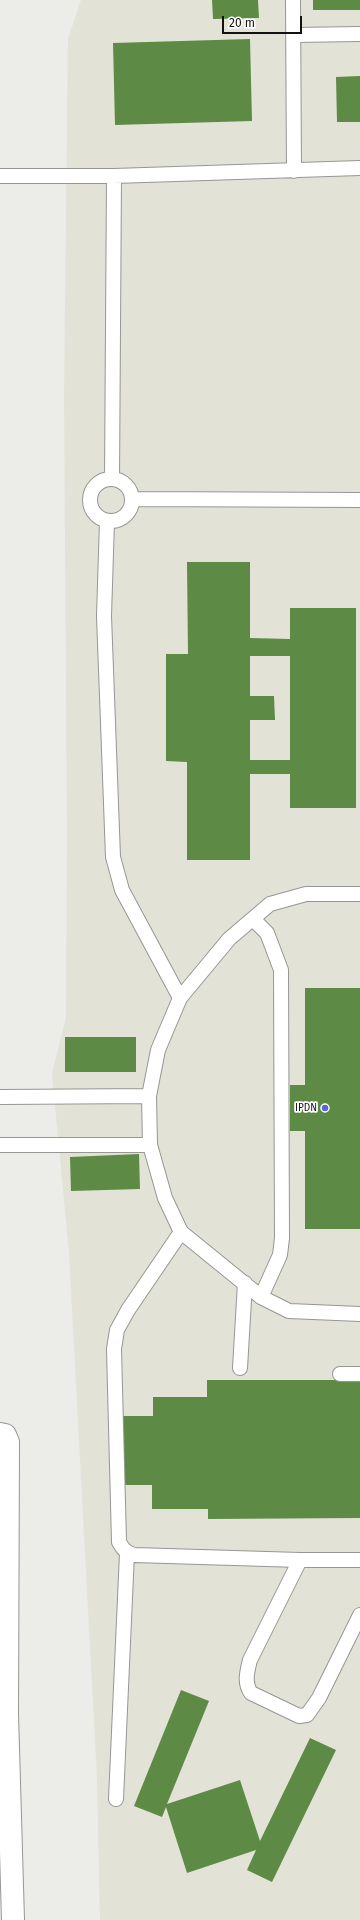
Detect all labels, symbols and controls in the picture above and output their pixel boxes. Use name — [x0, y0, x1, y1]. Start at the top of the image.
scale bar — [224, 8, 304, 34]
text: 20 m — [229, 16, 255, 30]
place label: IPDN — [295, 1102, 317, 1114]
marker: IPDN — [320, 1103, 330, 1113]

